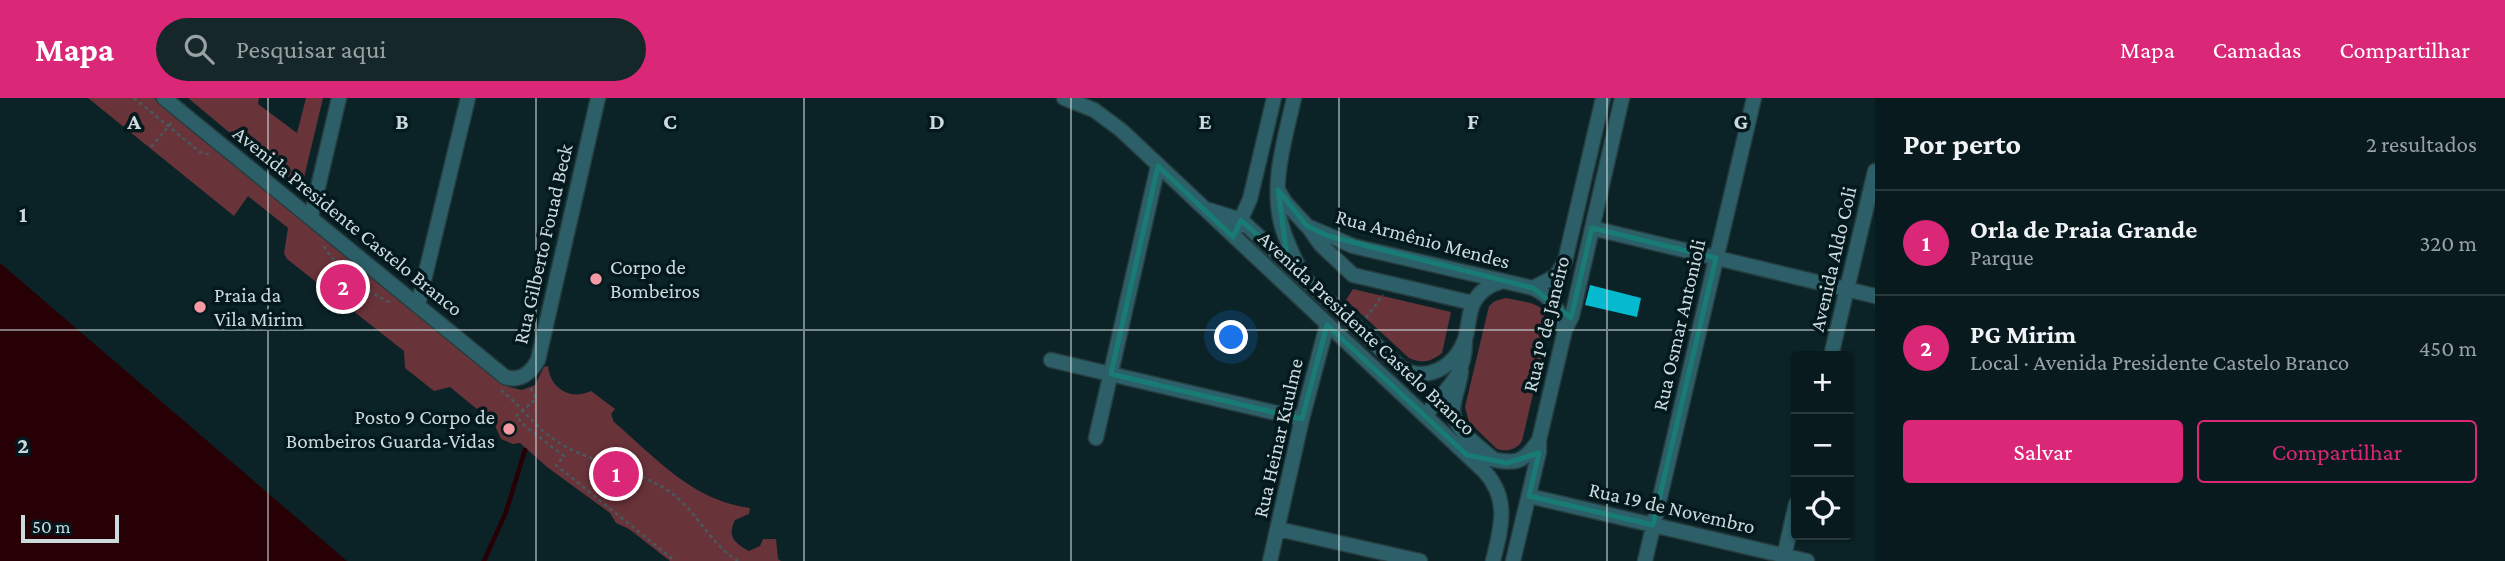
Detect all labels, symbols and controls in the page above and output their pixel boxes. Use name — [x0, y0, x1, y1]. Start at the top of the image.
search box — [156, 18, 646, 81]
icon: search — [180, 30, 218, 68]
text: Mapa — [35, 31, 114, 68]
text: Pesquisar aqui — [236, 35, 386, 64]
text: Mapa — [2120, 36, 2175, 63]
text: Camadas — [2213, 36, 2301, 63]
text: Compartilhar — [2339, 36, 2470, 63]
text: A — [126, 108, 141, 134]
text: C — [663, 108, 677, 134]
text: D — [929, 108, 945, 134]
text: E — [1198, 108, 1212, 134]
text: F — [1467, 108, 1479, 134]
text: G — [1734, 108, 1749, 134]
street label: Avenida Presidente Castelo Branco — [228, 120, 468, 322]
text: Por perto — [1903, 127, 2021, 160]
text: 2 resultados — [2366, 131, 2477, 157]
street label: Rua Gilberto Fouad Beck — [508, 142, 578, 346]
street label: Avenida Aldo Coli — [1805, 184, 1861, 334]
text: 1 — [19, 201, 28, 227]
street label: Rua Armênio Mendes — [1333, 204, 1513, 274]
text: Orla de Praia Grande — [1970, 215, 2197, 244]
street label: Avenida Presidente Castelo Branco — [1253, 226, 1481, 440]
text: 1 — [1922, 230, 1930, 256]
text: 320 m — [2419, 230, 2477, 256]
street label: Rua Osmar Antonioli — [1648, 236, 1711, 413]
text: Parque — [1970, 244, 2034, 270]
street label: Rua 1º de Janeiro — [1518, 254, 1574, 394]
place label: Corpo de Bombeiros — [610, 255, 700, 303]
pin: 2 — [320, 261, 366, 313]
marker: Corpo de Bombeiros — [588, 271, 604, 287]
place label: Praia da Vila Mirim — [214, 283, 303, 331]
marker: Praia da Vila Mirim — [192, 299, 208, 315]
your location — [1214, 320, 1248, 354]
text: PG Mirim — [1970, 320, 2076, 349]
text: 2 — [1920, 335, 1932, 361]
text: 450 m — [2419, 335, 2477, 361]
text: Local · Avenida Presidente Castelo Branco — [1970, 349, 2349, 375]
map controls — [1791, 351, 1854, 540]
button: + — [1791, 351, 1854, 414]
street label: Rua Heinar Kuulme — [1248, 356, 1308, 520]
place label: Posto 9 Corpo de Bombeiros Guarda-Vidas — [286, 405, 495, 453]
button: − — [1791, 414, 1854, 477]
button: Salvar — [1903, 420, 2183, 483]
button: Compartilhar — [2197, 420, 2477, 483]
marker: Posto 9 Corpo de Bombeiros Guarda-Vidas — [501, 421, 517, 437]
text: 2 — [17, 432, 29, 458]
pin: 1 — [593, 448, 639, 500]
street label: Rua 19 de Novembro — [1587, 477, 1757, 539]
button: locate — [1791, 477, 1854, 540]
scale bar — [21, 512, 119, 544]
text: 50 m — [32, 516, 71, 537]

